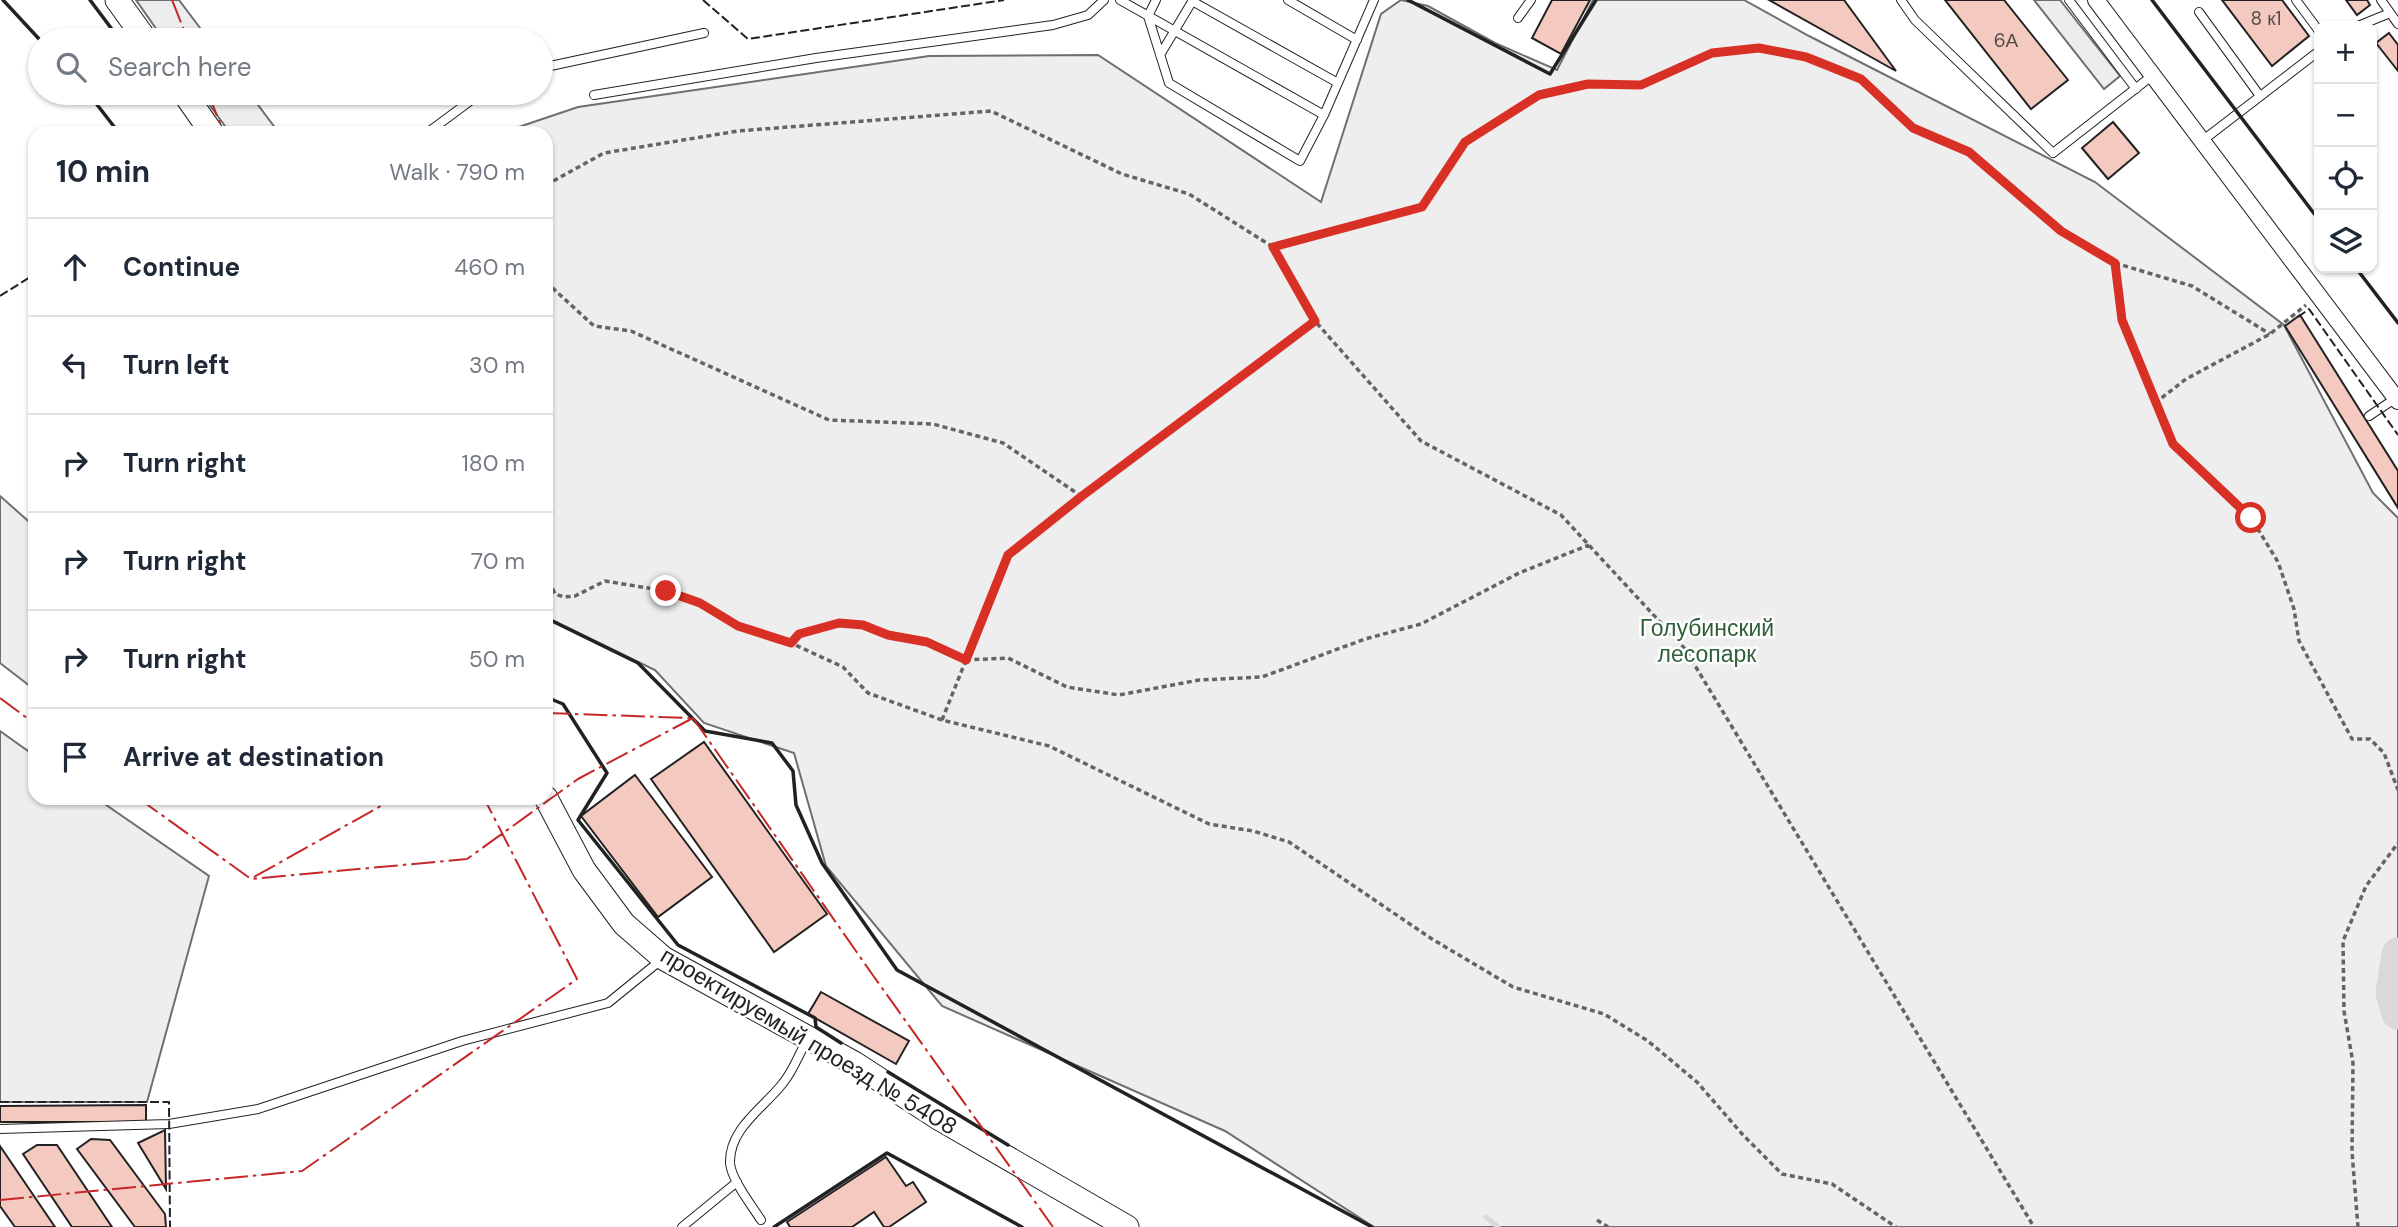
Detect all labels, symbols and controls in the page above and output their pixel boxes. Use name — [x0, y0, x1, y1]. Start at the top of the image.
house number: 8 к1 — [2251, 6, 2281, 31]
map controls — [2314, 21, 2377, 273]
button: + — [2314, 21, 2377, 84]
search box — [28, 28, 553, 105]
house number: 6А — [1994, 28, 2019, 53]
icon: search — [52, 48, 90, 86]
text: Search here — [108, 50, 251, 84]
button: − — [2314, 84, 2377, 147]
button: locate — [2314, 147, 2377, 210]
text: 10 min — [56, 152, 150, 191]
text: Walk · 790 m — [389, 157, 525, 187]
button: layers — [2314, 210, 2377, 273]
icon: ahead — [56, 248, 94, 286]
text: Continue — [123, 250, 240, 284]
text: 460 m — [454, 252, 525, 282]
icon: left — [56, 346, 94, 384]
text: Turn left — [123, 348, 230, 382]
text: 30 m — [469, 350, 525, 380]
icon: right — [56, 444, 94, 482]
text: Turn right — [123, 446, 247, 480]
text: 180 m — [461, 448, 525, 478]
route start — [2235, 502, 2266, 533]
icon: right — [56, 542, 94, 580]
text: Turn right — [123, 544, 247, 578]
text: 70 m — [471, 546, 525, 576]
route end — [650, 575, 681, 606]
park label: Голубинский лесопарк — [1640, 613, 1774, 669]
icon: right — [56, 640, 94, 678]
text: Turn right — [123, 642, 247, 676]
text: 50 m — [469, 644, 525, 674]
icon: arrive — [56, 738, 94, 776]
text: Arrive at destination — [123, 740, 384, 774]
street label: проектируемый проезд № 5408 — [655, 940, 963, 1142]

